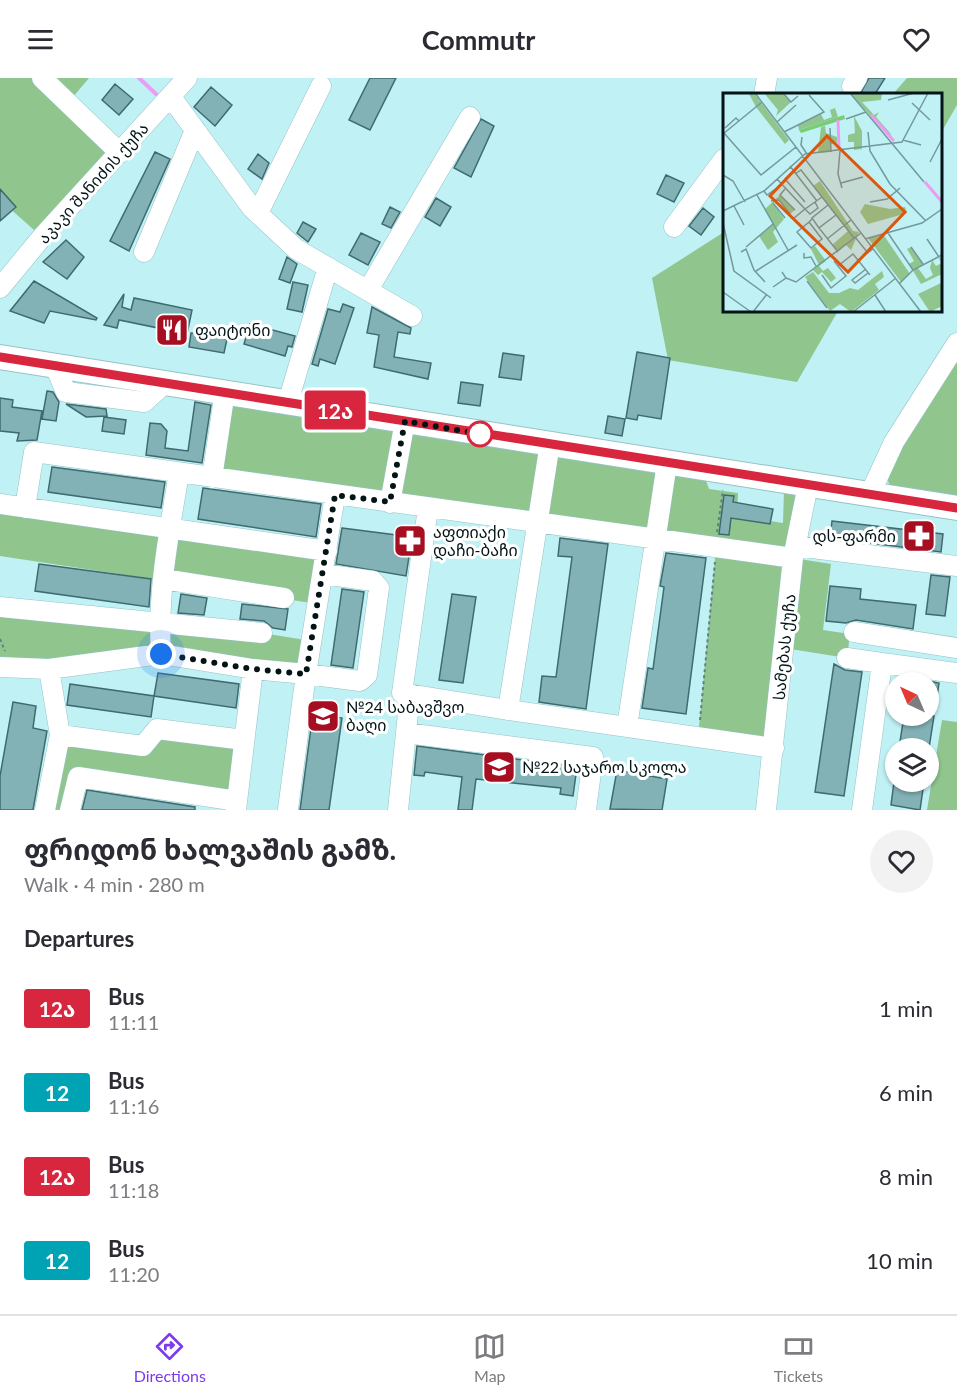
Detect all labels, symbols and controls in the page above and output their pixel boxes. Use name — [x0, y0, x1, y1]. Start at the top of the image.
icon: menu — [24, 23, 57, 56]
text: Commutr — [422, 23, 535, 56]
icon: heart — [900, 23, 933, 56]
inset map — [723, 93, 942, 312]
street label: აკაკი შანიძის ქუჩა — [33, 118, 153, 248]
restaurant icon: ფაიტონი — [154, 312, 190, 348]
place label: ფაიტონი — [195, 320, 270, 340]
line badge: 12ა — [300, 390, 370, 430]
text: 12ა — [317, 398, 353, 423]
unlabelled marker — [467, 421, 493, 447]
pharmacy icon: დს-ფარმი — [901, 518, 937, 554]
place label: აფთიაქი დაჩი-ბაჩი — [433, 522, 518, 561]
pharmacy icon: აფთიაქი დაჩი-ბაჩი — [392, 523, 428, 559]
place label: დს-ფარმი — [812, 526, 896, 547]
street label: სამებას ქუჩა — [768, 593, 800, 701]
your location — [146, 639, 176, 669]
north arrow — [885, 672, 939, 726]
map controls — [885, 672, 939, 792]
place label: №24 საბავშვო ბაღი — [346, 697, 464, 735]
school or university icon: №24 საბავშვო ბაღი — [305, 698, 341, 734]
button: layers — [885, 738, 939, 792]
school or university icon: №22 საჯარო სკოლა — [481, 749, 517, 785]
place label: №22 საჯარო სკოლა — [522, 757, 687, 778]
button: heart — [870, 830, 933, 893]
text: ფრიდონ ხალვაშის გამზ. — [24, 832, 396, 866]
text: Walk · 4 min · 280 m — [24, 872, 205, 896]
text: Departures — [24, 925, 134, 952]
text: Bus — [108, 983, 144, 1010]
text: 1 min — [879, 995, 933, 1022]
text: 12ა — [39, 996, 75, 1021]
text: 11:11 — [108, 1010, 159, 1034]
text: Bus — [108, 1067, 144, 1094]
text: 6 min — [879, 1079, 933, 1106]
text: 12 — [45, 1080, 69, 1105]
text: 11:16 — [108, 1094, 159, 1118]
text: Bus — [108, 1151, 144, 1178]
text: 8 min — [879, 1163, 933, 1190]
text: 12ა — [39, 1164, 75, 1189]
text: 11:18 — [108, 1178, 159, 1202]
text: Bus — [108, 1235, 144, 1262]
text: 10 min — [866, 1247, 933, 1274]
text: 12 — [45, 1248, 69, 1273]
text: 11:20 — [108, 1262, 159, 1286]
tab: Directions — [134, 1330, 206, 1385]
tab: Map — [473, 1330, 506, 1385]
tab: Tickets — [774, 1330, 823, 1385]

